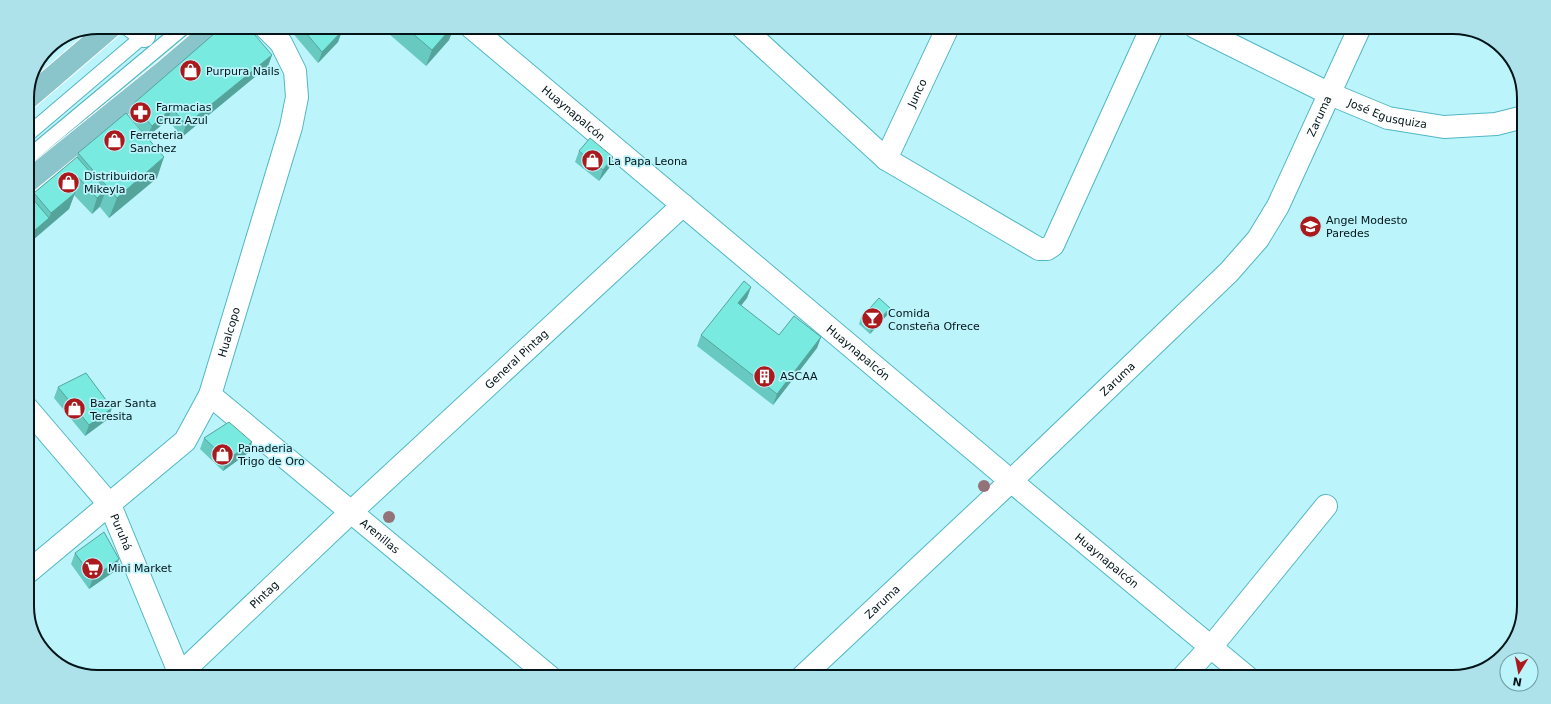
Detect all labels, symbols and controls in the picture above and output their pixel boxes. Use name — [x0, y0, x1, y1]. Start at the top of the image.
shop icon: Purpura Nails — [178, 58, 204, 84]
place label: Purpura Nails — [206, 65, 280, 78]
street label: Junco — [905, 77, 930, 110]
street label: Huaynapalcón — [539, 83, 608, 144]
street label: Zaruma — [1305, 94, 1335, 139]
street label: José Egusquiza — [1345, 96, 1428, 131]
pharmacy icon: Farmacias Cruz Azul — [127, 100, 153, 126]
place label: Farmacias Cruz Azul — [156, 101, 212, 127]
shop icon: Ferreteria Sanchez — [102, 128, 128, 154]
place label: Ferreteria Sanchez — [130, 129, 183, 155]
shop icon: La Papa Leona — [579, 148, 605, 174]
place label: La Papa Leona — [608, 155, 688, 168]
shop icon: Distribuidora Mikeyla — [56, 169, 82, 195]
place label: Distribuidora Mikeyla — [84, 170, 155, 196]
school or university icon: Angel Modesto Paredes — [1298, 213, 1324, 239]
place label: Angel Modesto Paredes — [1326, 214, 1408, 240]
street label: Hualcopo — [216, 305, 243, 359]
bar icon: Comida Consteña Ofrece — [860, 306, 886, 332]
place label: Comida Consteña Ofrece — [888, 307, 980, 333]
street label: Huaynapalcón — [824, 323, 892, 383]
street label: General Pintag — [482, 327, 551, 392]
street label: Zaruma — [1098, 360, 1138, 399]
building icon: ASCAA — [752, 363, 778, 389]
place label: ASCAA — [780, 370, 818, 383]
shop icon: Bazar Santa Teresita — [61, 396, 87, 422]
place label: Bazar Santa Teresita — [89, 397, 157, 423]
shop icon: Panaderia Trigo de Oro — [209, 441, 235, 467]
place label: Panaderia Trigo de Oro — [237, 442, 305, 468]
street label: Puruhá — [107, 512, 134, 553]
street label: Arenillas — [357, 516, 402, 557]
street label: Huaynapalcón — [1072, 531, 1141, 591]
supermarket icon: Mini Market — [80, 555, 106, 581]
place label: Mini Market — [108, 562, 173, 575]
street label: Pintag — [247, 578, 281, 611]
street label: Zaruma — [862, 583, 903, 622]
north arrow — [1499, 652, 1539, 692]
text: N — [1512, 674, 1523, 689]

